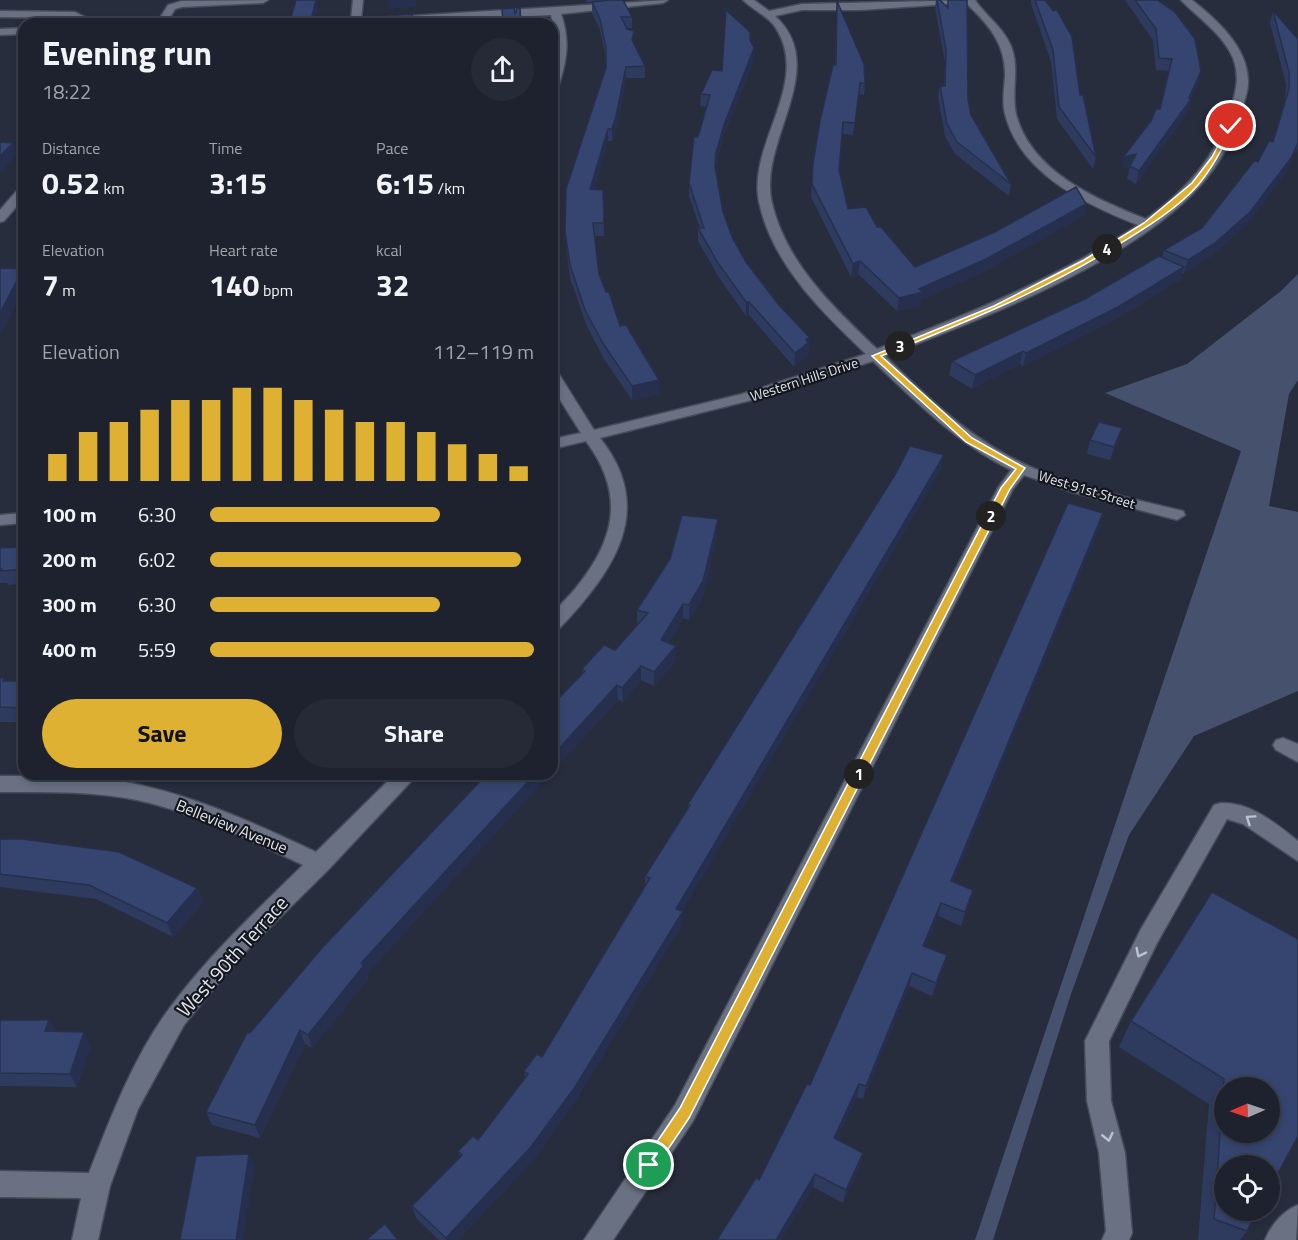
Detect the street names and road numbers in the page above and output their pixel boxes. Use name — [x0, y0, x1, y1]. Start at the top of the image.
street label: Western Hills Drive — [747, 352, 861, 406]
street label: West 91st Street — [1036, 464, 1138, 514]
street label: Belleview Avenue — [173, 793, 291, 859]
street label: West 90th Terrace — [169, 888, 295, 1024]

